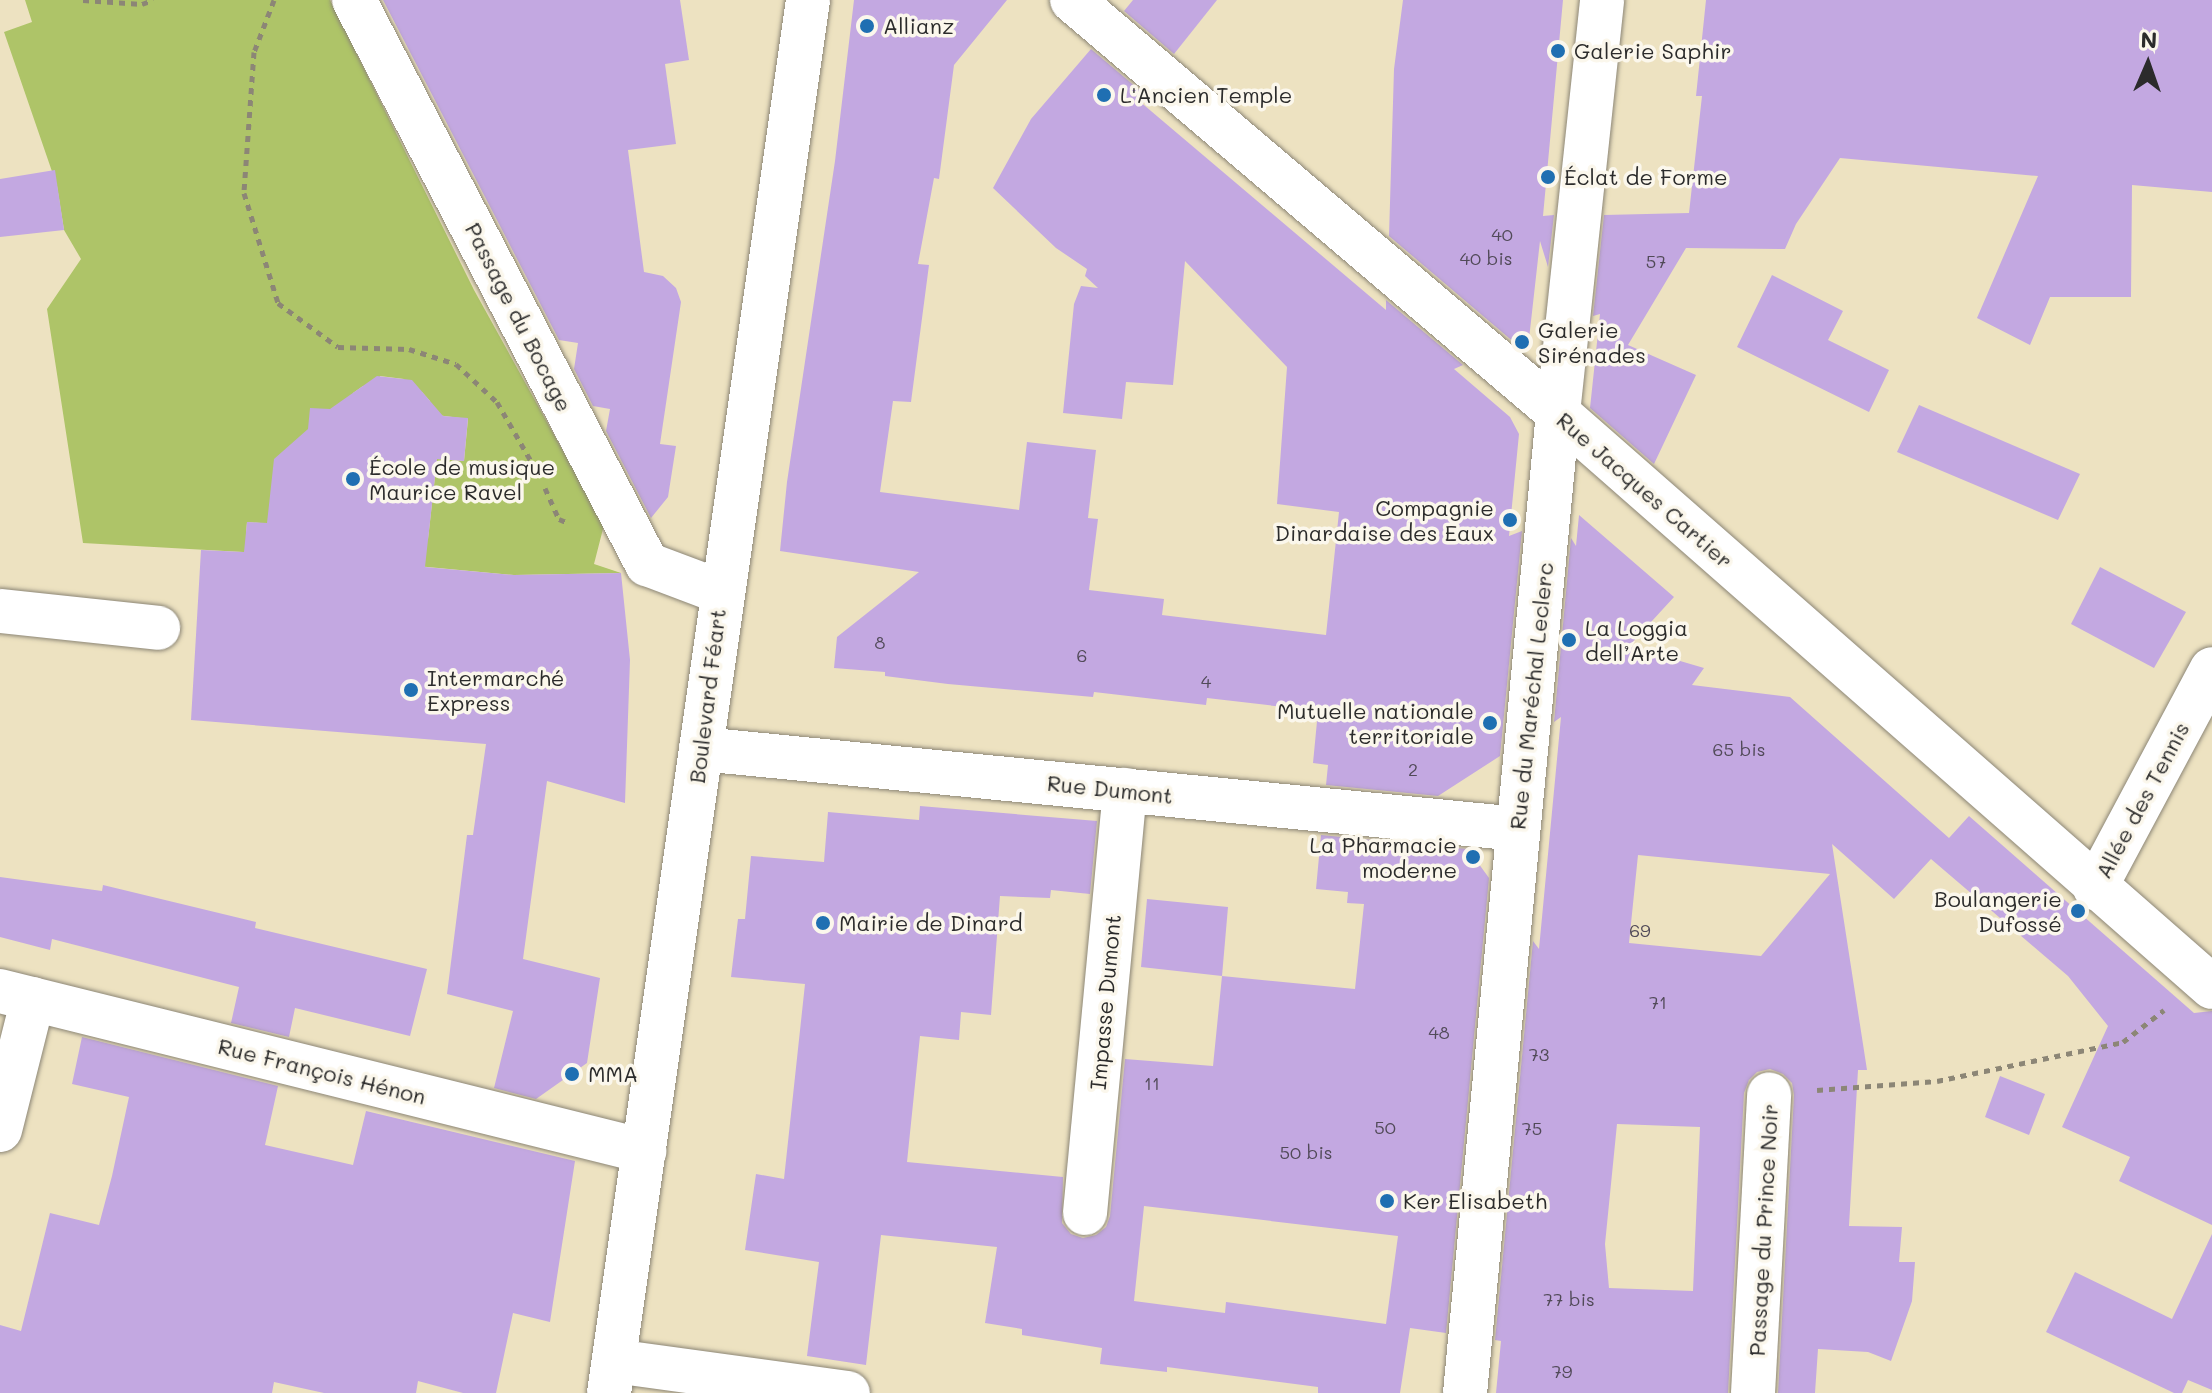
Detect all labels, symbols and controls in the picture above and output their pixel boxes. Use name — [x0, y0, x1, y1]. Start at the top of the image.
place label: Allianz — [883, 13, 954, 39]
marker: Allianz — [858, 17, 876, 35]
north arrow — [2108, 24, 2188, 104]
text: N — [2140, 25, 2158, 54]
place label: Galerie Saphir — [1574, 38, 1731, 64]
marker: Galerie Saphir — [1549, 42, 1567, 60]
place label: L'Ancien Temple — [1120, 82, 1292, 108]
marker: L'Ancien Temple — [1095, 86, 1113, 104]
place label: Éclat de Forme — [1564, 164, 1728, 190]
marker: Éclat de Forme — [1539, 168, 1557, 186]
street label: Passage du Bocage — [460, 218, 578, 416]
house number: 40 — [1491, 223, 1513, 245]
house number: 40 bis — [1459, 247, 1513, 269]
house number: 57 — [1646, 250, 1666, 272]
place label: Galerie Sirénades — [1538, 316, 1646, 368]
marker: Galerie Sirénades — [1513, 333, 1531, 351]
street label: Rue Jacques Cartier — [1552, 406, 1738, 574]
place label: École de musique Maurice Ravel — [369, 453, 555, 504]
marker: École de musique Maurice Ravel — [344, 470, 362, 488]
place label: Compagnie Dinardaise des Eaux — [1275, 494, 1494, 546]
marker: Compagnie Dinardaise des Eaux — [1501, 511, 1519, 529]
street label: Rue du Maréchal Leclerc — [1504, 561, 1558, 831]
street label: Boulevard Féart — [683, 607, 731, 785]
place label: La Loggia dell’Arte — [1585, 614, 1688, 666]
house number: 8 — [875, 631, 885, 653]
marker: La Loggia dell’Arte — [1560, 631, 1578, 649]
house number: 6 — [1077, 644, 1087, 666]
place label: Intermarché Express — [427, 664, 564, 716]
house number: 4 — [1201, 670, 1211, 692]
marker: Intermarché Express — [402, 681, 420, 699]
place label: Mutuelle nationale territoriale — [1277, 697, 1474, 748]
marker: Mutuelle nationale territoriale — [1481, 714, 1499, 732]
street label: Allée des Tennis — [2090, 717, 2194, 883]
house number: 65 bis — [1713, 738, 1765, 760]
house number: 2 — [1408, 758, 1418, 780]
street label: Rue Dumont — [1046, 769, 1174, 809]
place label: La Pharmacie moderne — [1310, 831, 1457, 882]
marker: La Pharmacie moderne — [1464, 848, 1482, 866]
place label: Boulangerie Dufossé — [1934, 885, 2062, 936]
marker: Boulangerie Dufossé — [2069, 902, 2087, 920]
place label: Mairie de Dinard — [839, 910, 1023, 936]
street label: Impasse Dumont — [1084, 913, 1126, 1091]
marker: Mairie de Dinard — [814, 914, 832, 932]
house number: 69 — [1629, 919, 1651, 941]
house number: 71 — [1649, 991, 1667, 1013]
house number: 48 — [1428, 1021, 1450, 1043]
street label: Rue François Hénon — [215, 1032, 429, 1110]
house number: 73 — [1529, 1043, 1549, 1065]
place label: MMA — [588, 1061, 638, 1087]
marker: MMA — [563, 1065, 581, 1083]
house number: 11 — [1144, 1072, 1160, 1094]
street label: Passage du Prince Noir — [1743, 1103, 1783, 1357]
house number: 50 — [1374, 1116, 1396, 1138]
house number: 75 — [1522, 1117, 1542, 1139]
house number: 50 bis — [1279, 1141, 1333, 1163]
place label: Ker Elisabeth — [1403, 1188, 1547, 1214]
marker: Ker Elisabeth — [1378, 1192, 1396, 1210]
house number: 77 bis — [1543, 1288, 1595, 1310]
house number: 79 — [1552, 1360, 1572, 1382]

